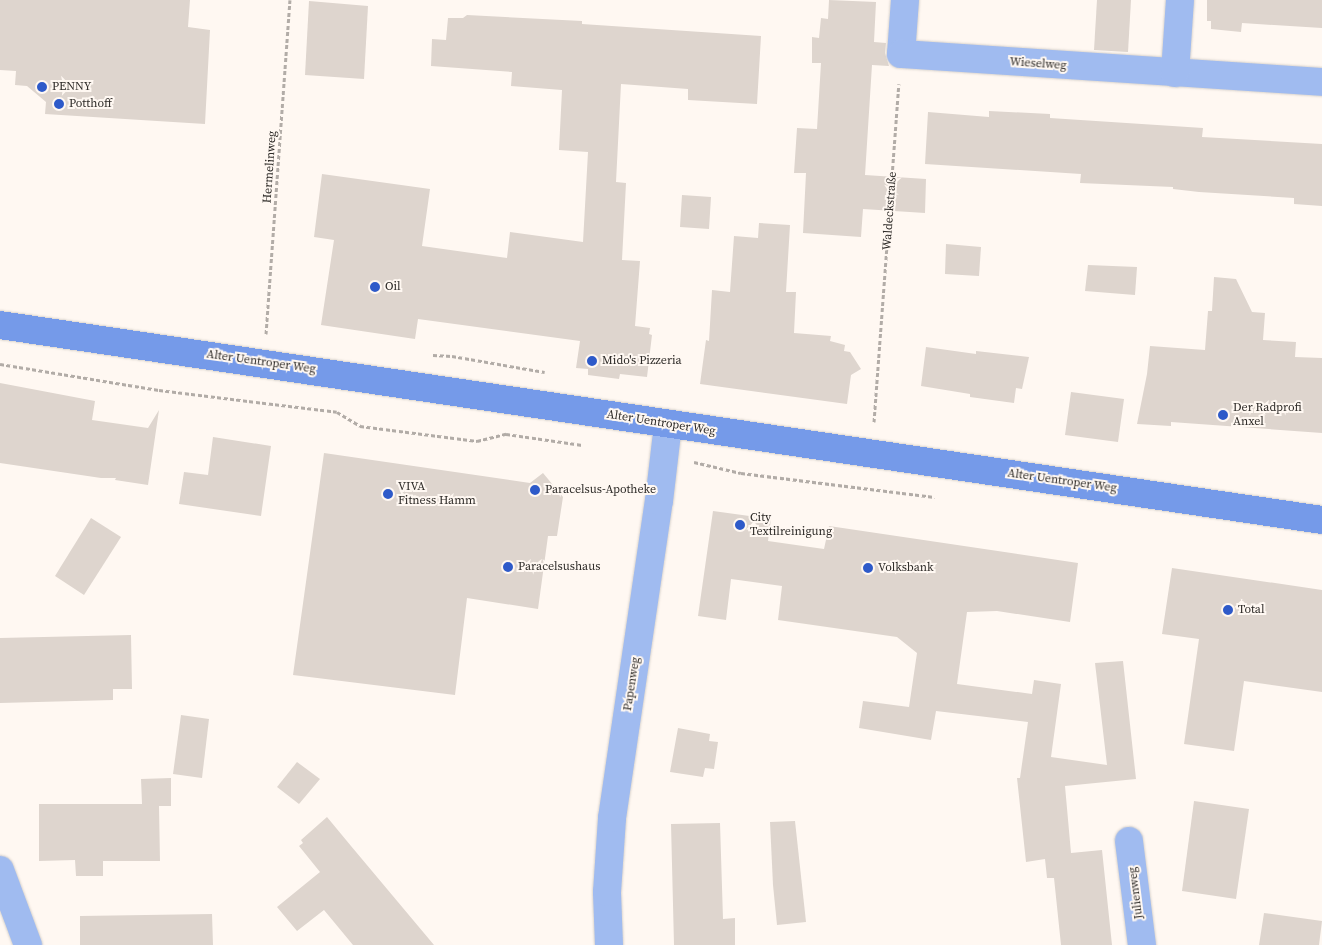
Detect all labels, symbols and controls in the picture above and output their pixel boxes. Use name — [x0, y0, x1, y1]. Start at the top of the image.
street label: Wieselweg — [1009, 55, 1067, 73]
place label: PENNY — [52, 80, 91, 94]
marker: PENNY — [36, 81, 48, 93]
place label: Potthoff — [69, 97, 112, 111]
marker: Potthoff — [53, 98, 65, 110]
street label: Hermelinweg — [260, 130, 280, 204]
street label: Waldeckstraße — [880, 171, 900, 251]
place label: Oil — [385, 280, 401, 294]
marker: Oil — [369, 281, 381, 293]
street label: Alter Uentroper Weg — [205, 347, 317, 377]
place label: Mido's Pizzeria — [602, 354, 682, 368]
marker: Mido's Pizzeria — [586, 355, 598, 367]
place label: Der Radprofi Anxel — [1233, 401, 1302, 429]
street label: Alter Uentroper Weg — [605, 407, 717, 439]
marker: Der Radprofi Anxel — [1217, 409, 1229, 421]
street label: Alter Uentroper Weg — [1006, 466, 1118, 496]
place label: VIVA Fitness Hamm — [398, 480, 476, 508]
place label: Paracelsus-Apotheke — [545, 483, 656, 497]
marker: Paracelsus-Apotheke — [529, 484, 541, 496]
marker: VIVA Fitness Hamm — [382, 488, 394, 500]
place label: City Textilreinigung — [750, 511, 832, 539]
marker: City Textilreinigung — [734, 519, 746, 531]
place label: Paracelsushaus — [518, 560, 600, 574]
marker: Paracelsushaus — [502, 561, 514, 573]
place label: Volksbank — [878, 561, 934, 575]
marker: Volksbank — [862, 562, 874, 574]
place label: Total — [1238, 603, 1264, 617]
marker: Total — [1222, 604, 1234, 616]
street label: Papenweg — [621, 656, 643, 712]
street label: Julienweg — [1126, 866, 1146, 920]

